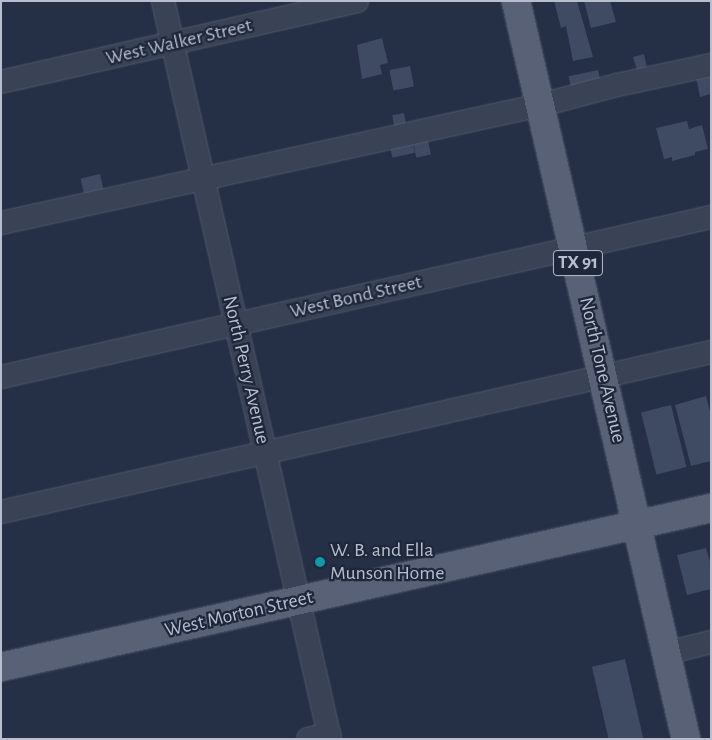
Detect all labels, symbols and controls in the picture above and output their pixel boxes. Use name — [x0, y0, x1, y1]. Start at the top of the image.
street label: West Walker Street — [104, 14, 254, 70]
road number: TX 91 — [552, 247, 604, 280]
street label: West Bond Street — [288, 270, 424, 324]
street label: North Perry Avenue — [217, 293, 275, 447]
street label: North Tone Avenue — [574, 295, 630, 445]
place label: W. B. and Ella Munson Home — [330, 538, 444, 585]
marker: W. B. and Ella Munson Home — [314, 556, 326, 568]
street label: West Morton Street — [163, 585, 315, 643]

